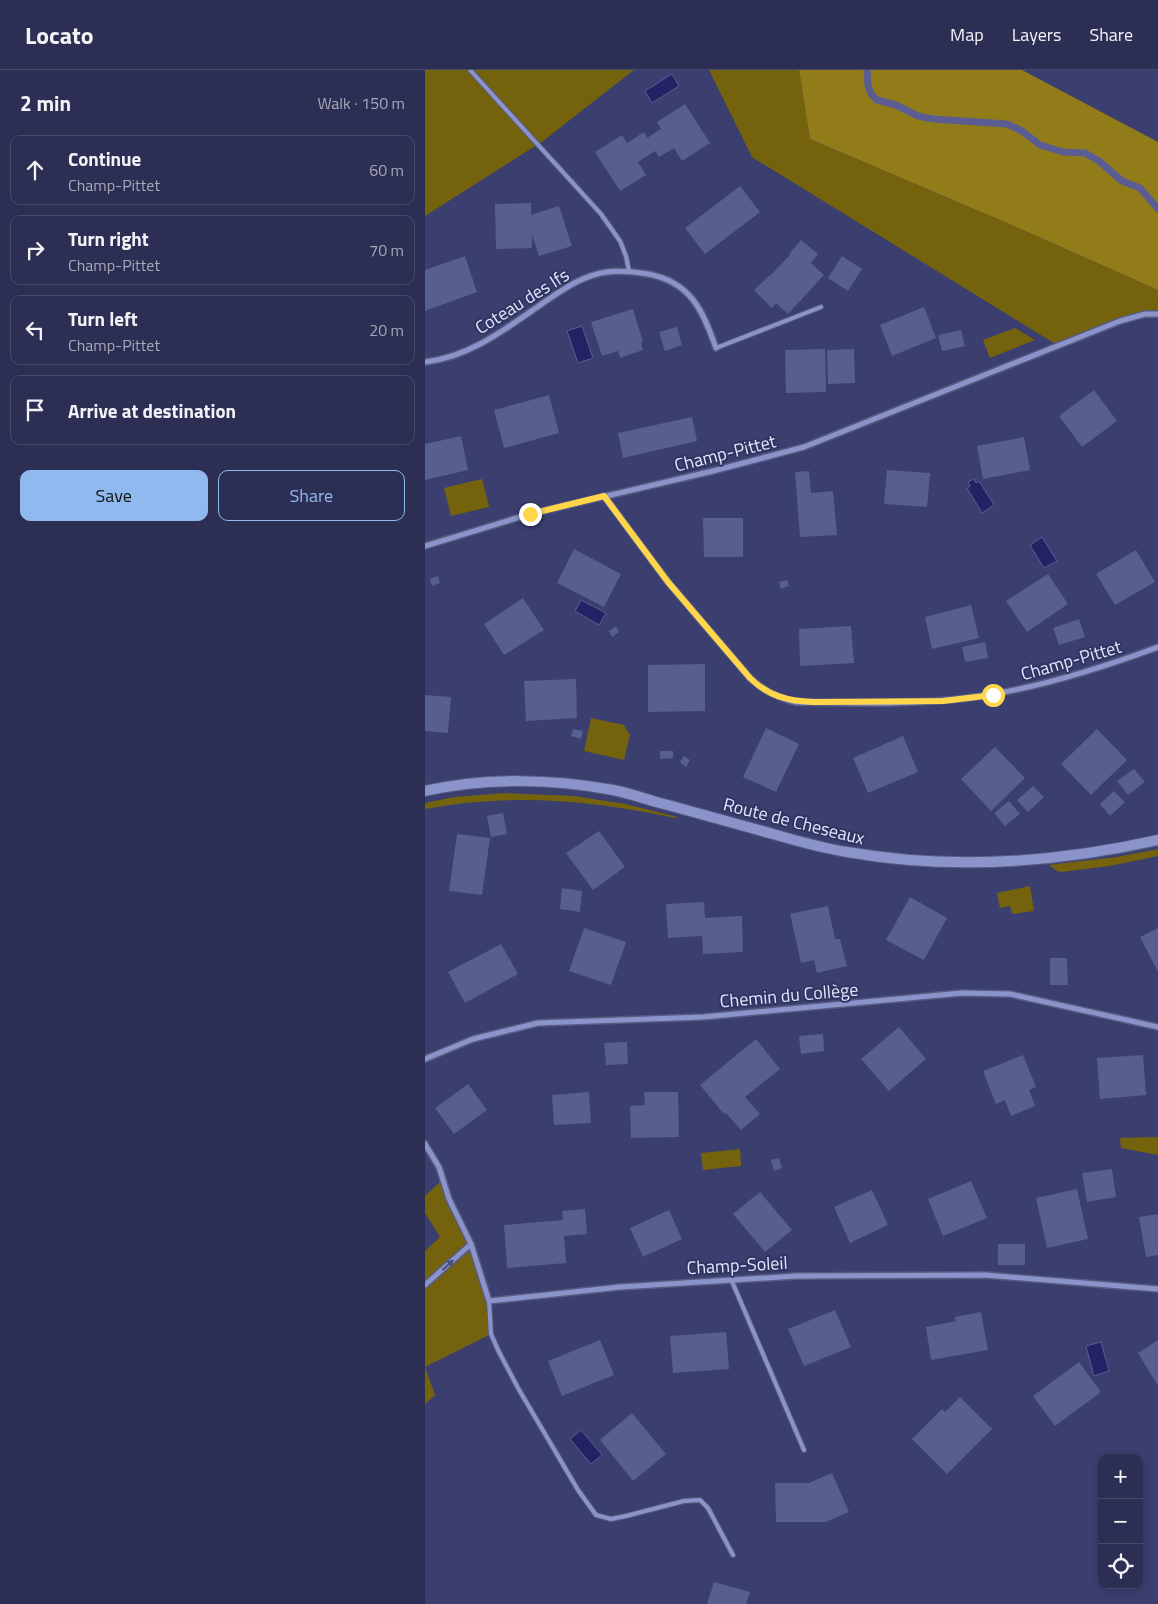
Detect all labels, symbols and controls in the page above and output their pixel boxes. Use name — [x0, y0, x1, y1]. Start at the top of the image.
text: Locato — [25, 17, 94, 53]
text: Map — [950, 21, 984, 48]
text: Layers — [1012, 21, 1061, 48]
text: Share — [1089, 21, 1133, 48]
text: 2 min — [20, 87, 71, 119]
text: Walk · 150 m — [317, 91, 405, 115]
text: Continue — [68, 144, 141, 173]
icon: ahead — [21, 156, 49, 184]
text: 60 m — [369, 158, 404, 182]
text: Champ-Pittet — [68, 173, 160, 197]
text: Turn right — [68, 224, 149, 253]
icon: right — [21, 236, 49, 264]
text: 70 m — [369, 238, 404, 262]
text: Champ-Pittet — [68, 253, 160, 277]
street label: Coteau des Ifs — [470, 261, 574, 341]
text: Turn left — [68, 304, 138, 333]
icon: left — [21, 316, 49, 344]
text: 20 m — [369, 318, 404, 342]
text: Champ-Pittet — [68, 333, 160, 357]
icon: arrive — [21, 396, 49, 424]
text: Arrive at destination — [68, 396, 236, 425]
street label: Champ-Pittet — [672, 427, 779, 479]
button: Save — [20, 470, 208, 521]
button: Share — [218, 470, 405, 521]
route end — [519, 503, 542, 526]
street label: Champ-Pittet — [1018, 633, 1125, 687]
route start — [982, 684, 1005, 707]
street label: Route de Cheseaux — [721, 790, 867, 852]
street label: Chemin du Collège — [719, 975, 859, 1015]
street label: Champ-Soleil — [686, 1249, 788, 1281]
one-way arrow — [441, 1259, 453, 1271]
map controls — [1098, 1454, 1143, 1589]
button: + — [1098, 1454, 1143, 1499]
button: − — [1098, 1499, 1143, 1544]
button: locate — [1098, 1544, 1143, 1589]

